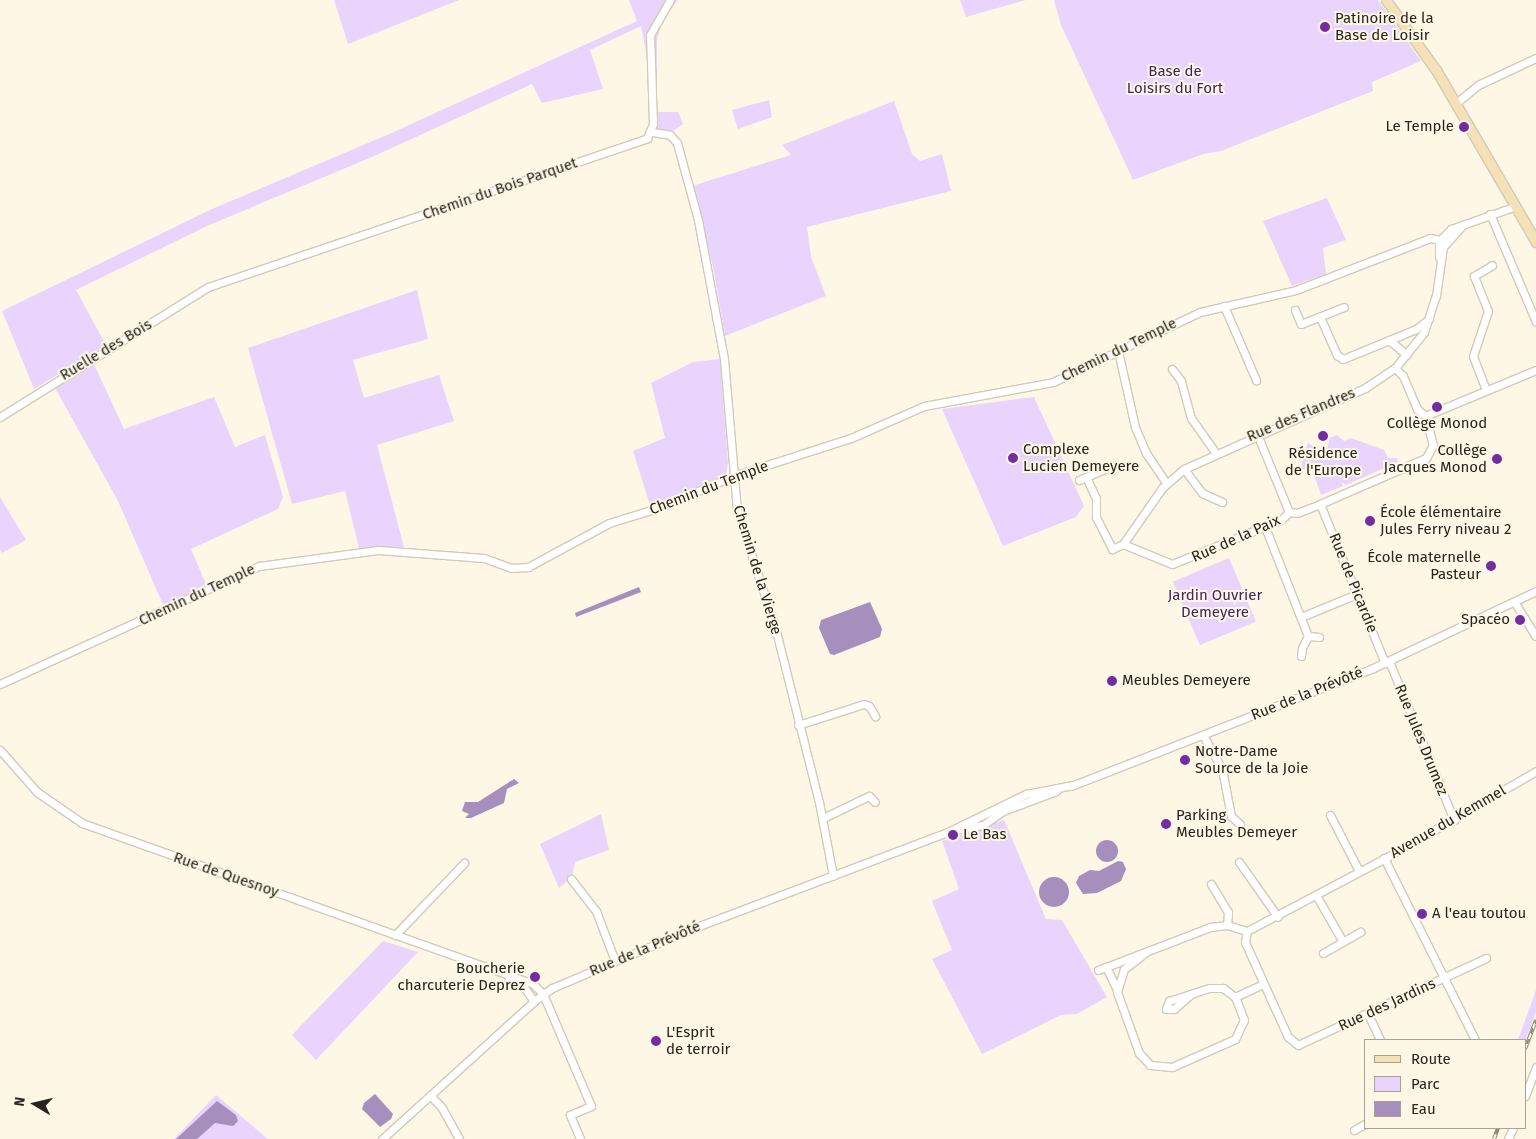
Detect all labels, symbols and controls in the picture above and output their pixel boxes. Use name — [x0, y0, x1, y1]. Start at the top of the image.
place label: Patinoire de la Base de Loisir — [1335, 9, 1434, 44]
marker: Patinoire de la Base de Loisir — [1319, 21, 1331, 33]
park label: Base de Loisirs du Fort — [1127, 62, 1223, 97]
place label: Le Temple — [1385, 118, 1454, 136]
marker: Le Temple — [1458, 121, 1470, 133]
street label: Chemin du Bois Parquet — [420, 154, 580, 224]
street label: Chemin du Temple — [1058, 314, 1180, 386]
street label: Ruelle des Bois — [57, 315, 155, 385]
street label: Rue des Flandres — [1244, 384, 1358, 446]
marker: Collège Monod — [1431, 401, 1443, 413]
place label: Collège Monod — [1387, 415, 1487, 433]
marker: Résidence de l'Europe — [1317, 430, 1329, 442]
place label: Complexe Lucien Demeyere — [1023, 440, 1139, 475]
place label: Collège Jacques Monod — [1384, 441, 1487, 476]
place label: Résidence de l'Europe — [1285, 444, 1361, 479]
marker: Complexe Lucien Demeyere — [1007, 452, 1019, 464]
marker: Collège Jacques Monod — [1491, 453, 1503, 465]
street label: Chemin du Temple — [647, 457, 771, 519]
street label: Chemin de la Vierge — [729, 503, 785, 637]
place label: École élémentaire Jules Ferry niveau 2 — [1380, 503, 1511, 538]
street label: Rue de la Paix — [1189, 511, 1283, 567]
marker: École élémentaire Jules Ferry niveau 2 — [1364, 515, 1376, 527]
street label: Rue de Picardie — [1325, 531, 1381, 635]
place label: École maternelle Pasteur — [1367, 548, 1481, 583]
street label: Chemin du Temple — [136, 560, 258, 630]
marker: École maternelle Pasteur — [1485, 560, 1497, 572]
park label: Jardin Ouvrier Demeyere — [1168, 586, 1262, 621]
place label: Spacéo — [1461, 611, 1510, 629]
marker: Spacéo — [1514, 614, 1526, 626]
street label: Rue de la Prévôté — [1249, 663, 1365, 725]
place label: Meubles Demeyere — [1122, 672, 1251, 690]
marker: Meubles Demeyere — [1106, 675, 1118, 687]
street label: Rue Jules Drumez — [1390, 682, 1452, 798]
place label: Notre-Dame Source de la Joie — [1195, 742, 1308, 777]
marker: Notre-Dame Source de la Joie — [1179, 754, 1191, 766]
street label: Avenue du Kemmel — [1387, 782, 1509, 862]
place label: Parking Meubles Demeyer — [1176, 806, 1297, 841]
marker: Parking Meubles Demeyer — [1160, 818, 1172, 830]
place label: Le Bas — [963, 826, 1006, 844]
marker: Le Bas — [947, 829, 959, 841]
street label: Rue de Quesnoy — [171, 849, 281, 901]
place label: A l'eau toutou — [1432, 905, 1526, 923]
marker: A l'eau toutou — [1416, 908, 1428, 920]
street label: Rue de la Prévôté — [587, 917, 703, 981]
place label: Boucherie charcuterie Deprez — [398, 959, 525, 994]
marker: Boucherie charcuterie Deprez — [529, 971, 541, 983]
street label: Rue des Jardins — [1336, 975, 1438, 1035]
place label: L'Esprit de terroir — [666, 1023, 730, 1058]
marker: L'Esprit de terroir — [650, 1035, 662, 1047]
legend — [1364, 1039, 1526, 1129]
text: Route — [1411, 1050, 1451, 1068]
text: Parc — [1411, 1075, 1440, 1093]
north arrow — [10, 1079, 60, 1129]
text: N — [11, 1096, 29, 1108]
text: Eau — [1411, 1100, 1436, 1118]

